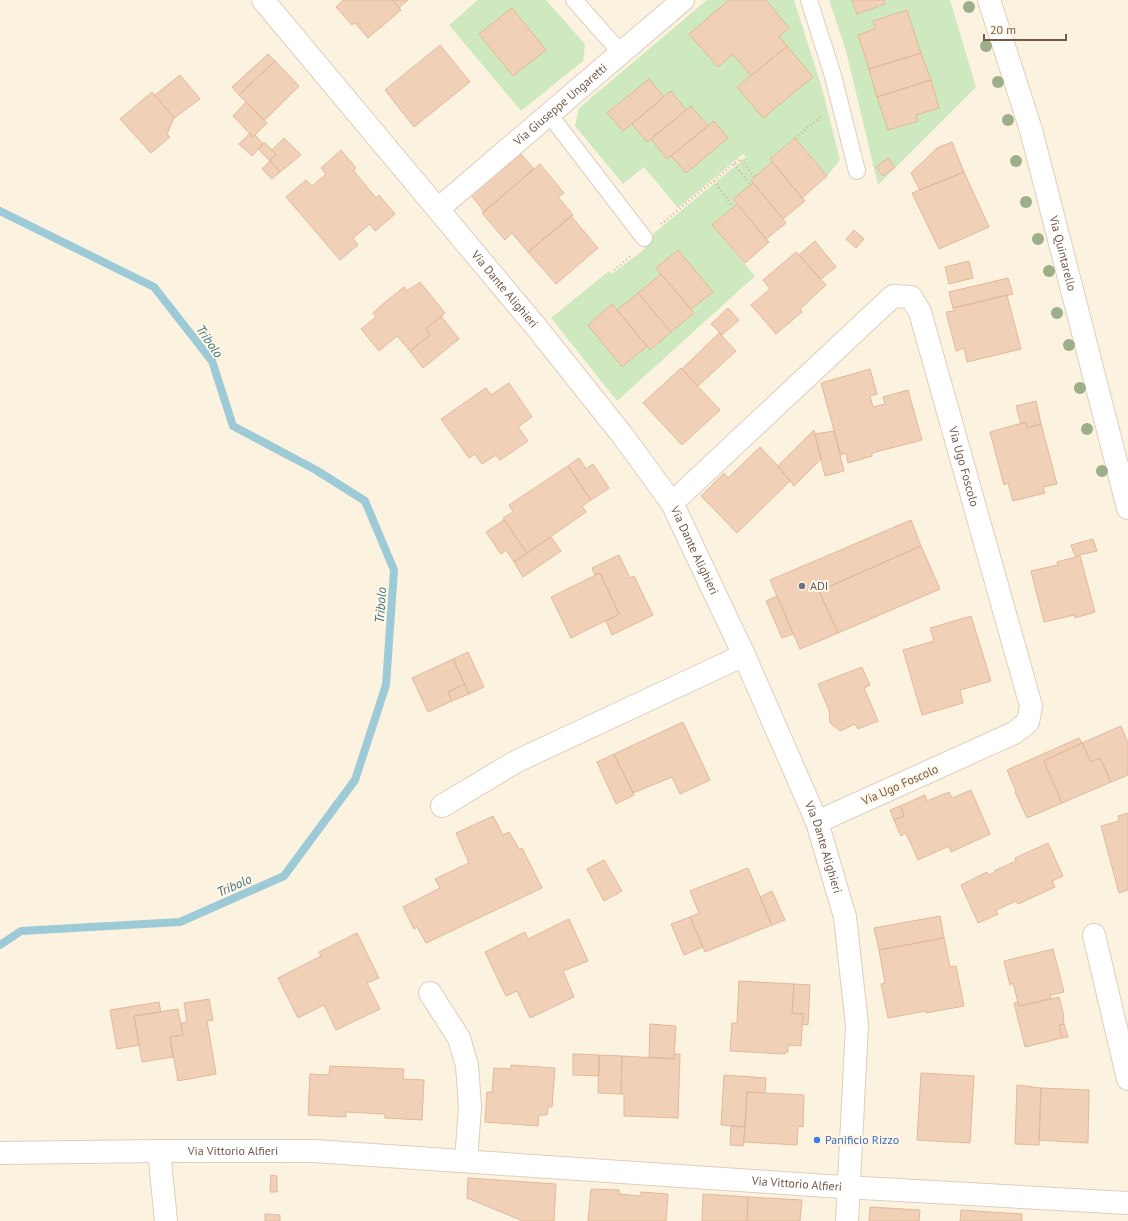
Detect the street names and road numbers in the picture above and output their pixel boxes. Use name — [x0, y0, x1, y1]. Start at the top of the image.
street label: Via Giuseppe Ungaretti — [510, 60, 610, 149]
street label: Via Quintarello — [1046, 213, 1080, 293]
street label: Via Dante Alighieri — [468, 247, 542, 331]
street label: Via Ugo Foscolo — [945, 424, 982, 508]
street label: Via Dante Alighieri — [667, 503, 722, 597]
street label: Via Ugo Foscolo — [858, 761, 940, 809]
street label: Via Dante Alighieri — [801, 798, 846, 895]
street label: Via Vittorio Alfieri — [187, 1143, 278, 1158]
street label: Via Vittorio Alfieri — [750, 1173, 842, 1194]

